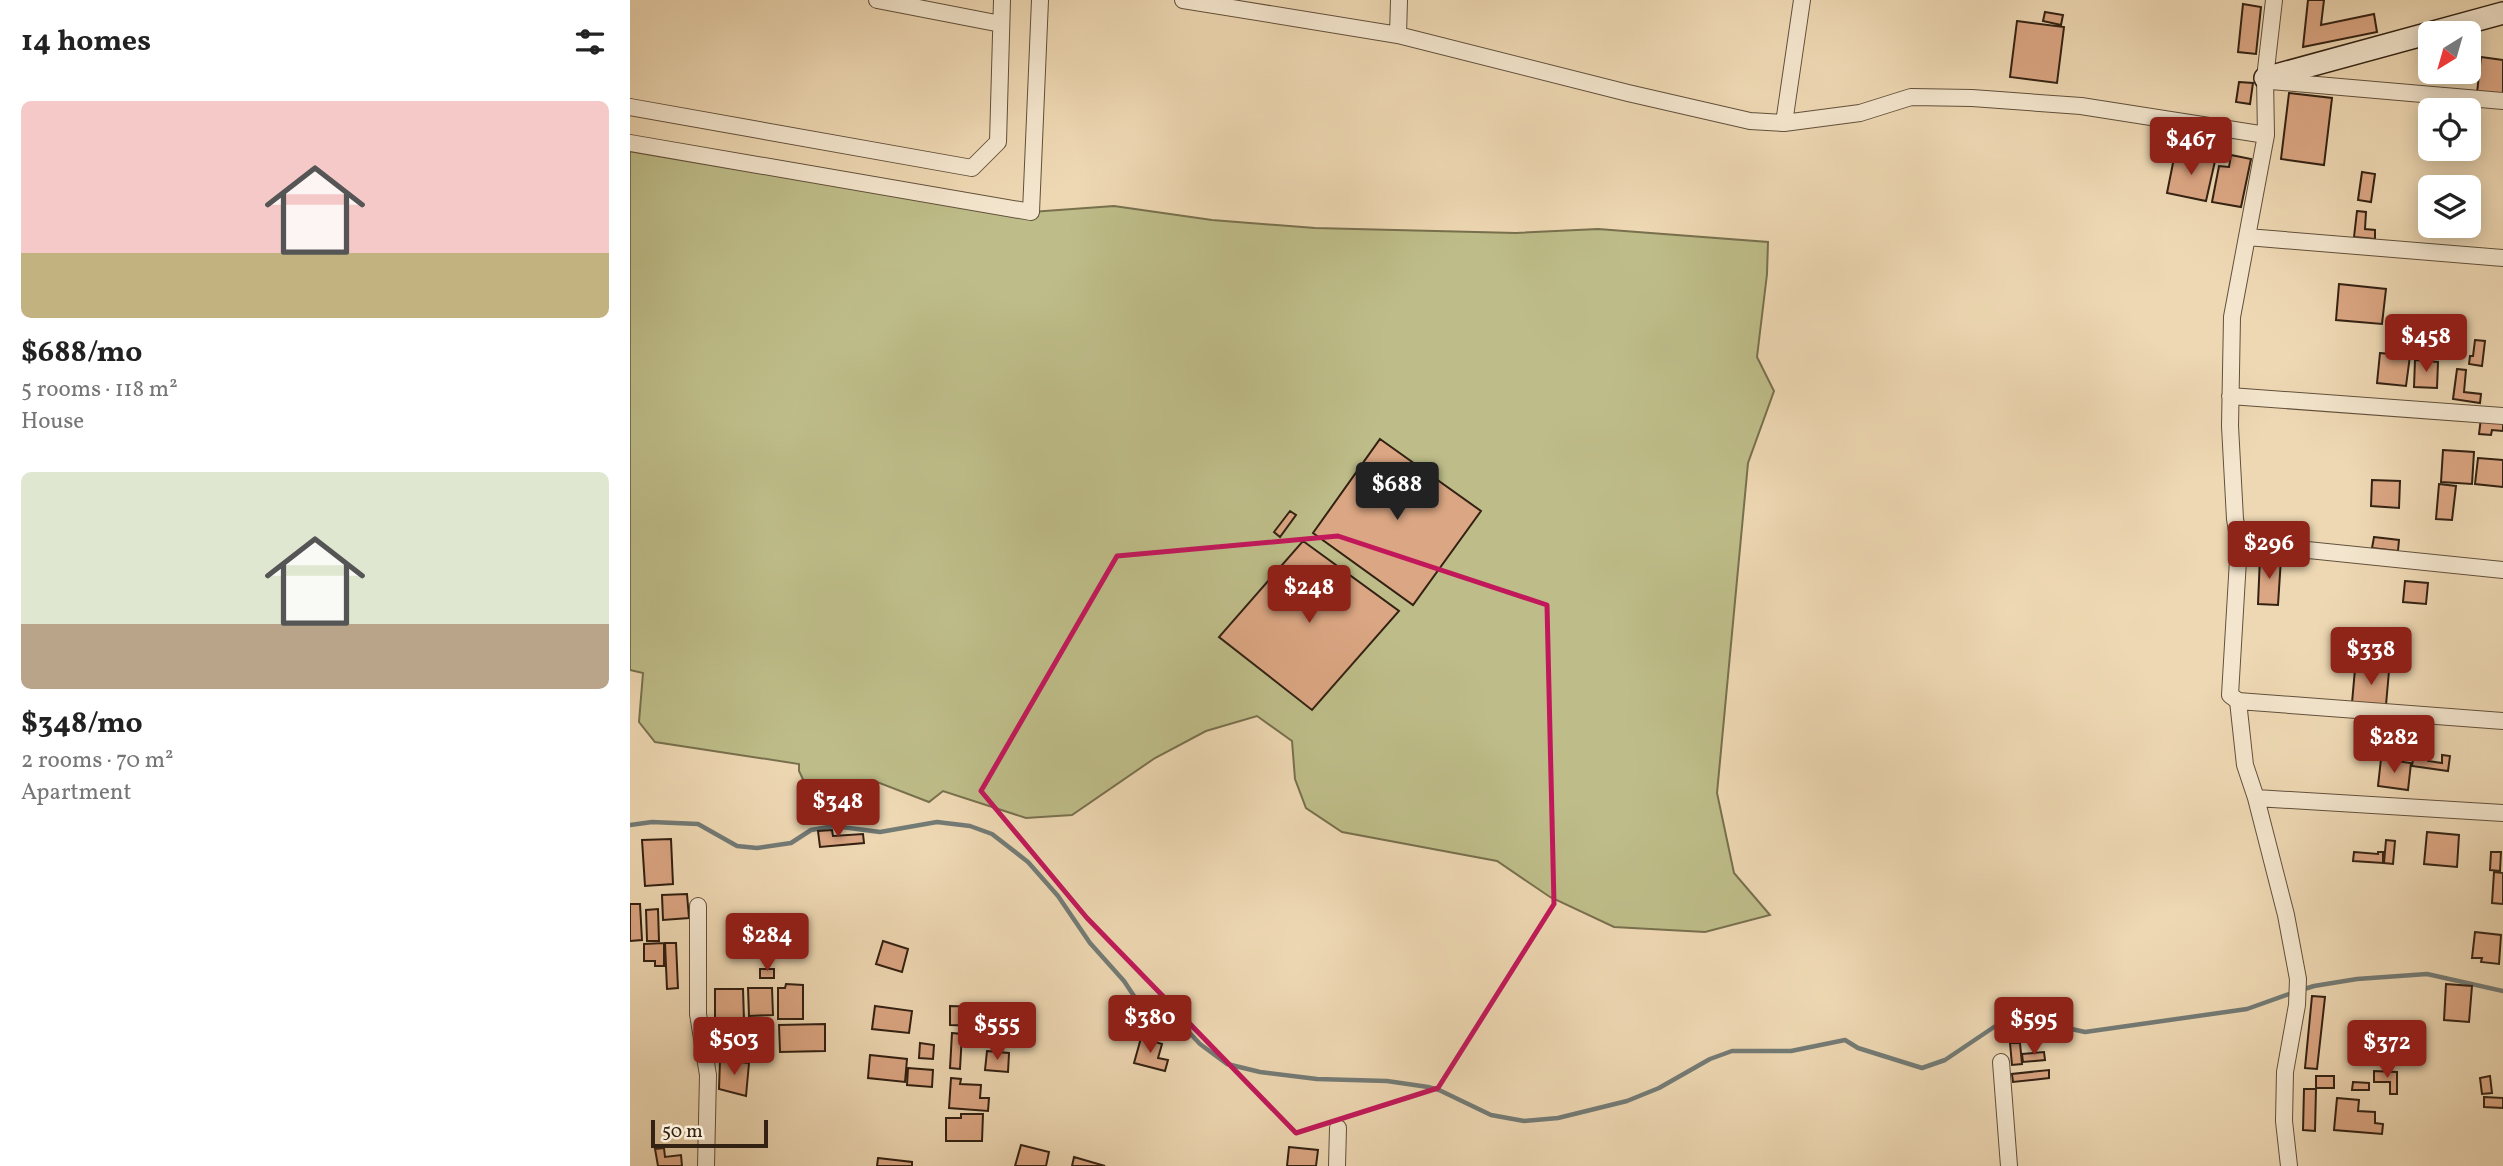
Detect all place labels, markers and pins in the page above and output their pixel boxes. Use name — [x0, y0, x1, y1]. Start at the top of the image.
pin: $467 — [2150, 118, 2232, 177]
pin: $458 — [2385, 314, 2467, 374]
pin: $688 — [1356, 462, 1438, 522]
pin: $296 — [2228, 522, 2310, 581]
pin: $248 — [1268, 566, 1350, 625]
pin: $338 — [2330, 628, 2412, 687]
pin: $282 — [2353, 716, 2435, 775]
pin: $348 — [797, 780, 879, 839]
pin: $284 — [726, 914, 808, 973]
pin: $380 — [1109, 996, 1191, 1055]
pin: $595 — [1993, 998, 2075, 1057]
pin: $555 — [956, 1002, 1038, 1062]
pin: $503 — [693, 1018, 775, 1077]
pin: $372 — [2346, 1020, 2428, 1080]

